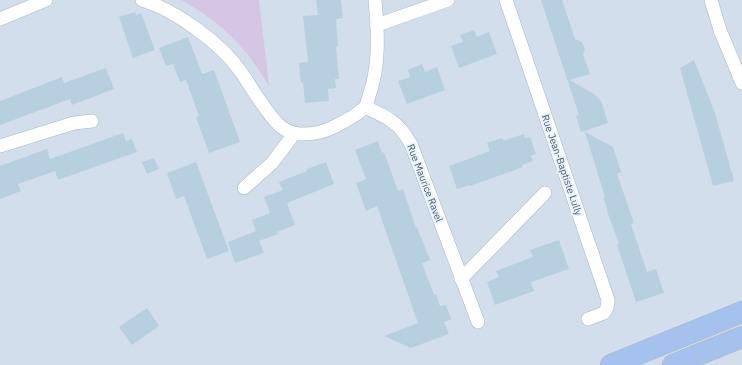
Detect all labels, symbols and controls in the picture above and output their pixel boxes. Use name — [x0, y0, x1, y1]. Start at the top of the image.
street label: Rue Jean-Baptiste Lully — [539, 113, 585, 217]
street label: Rue Maurice Ravel — [404, 142, 446, 224]

